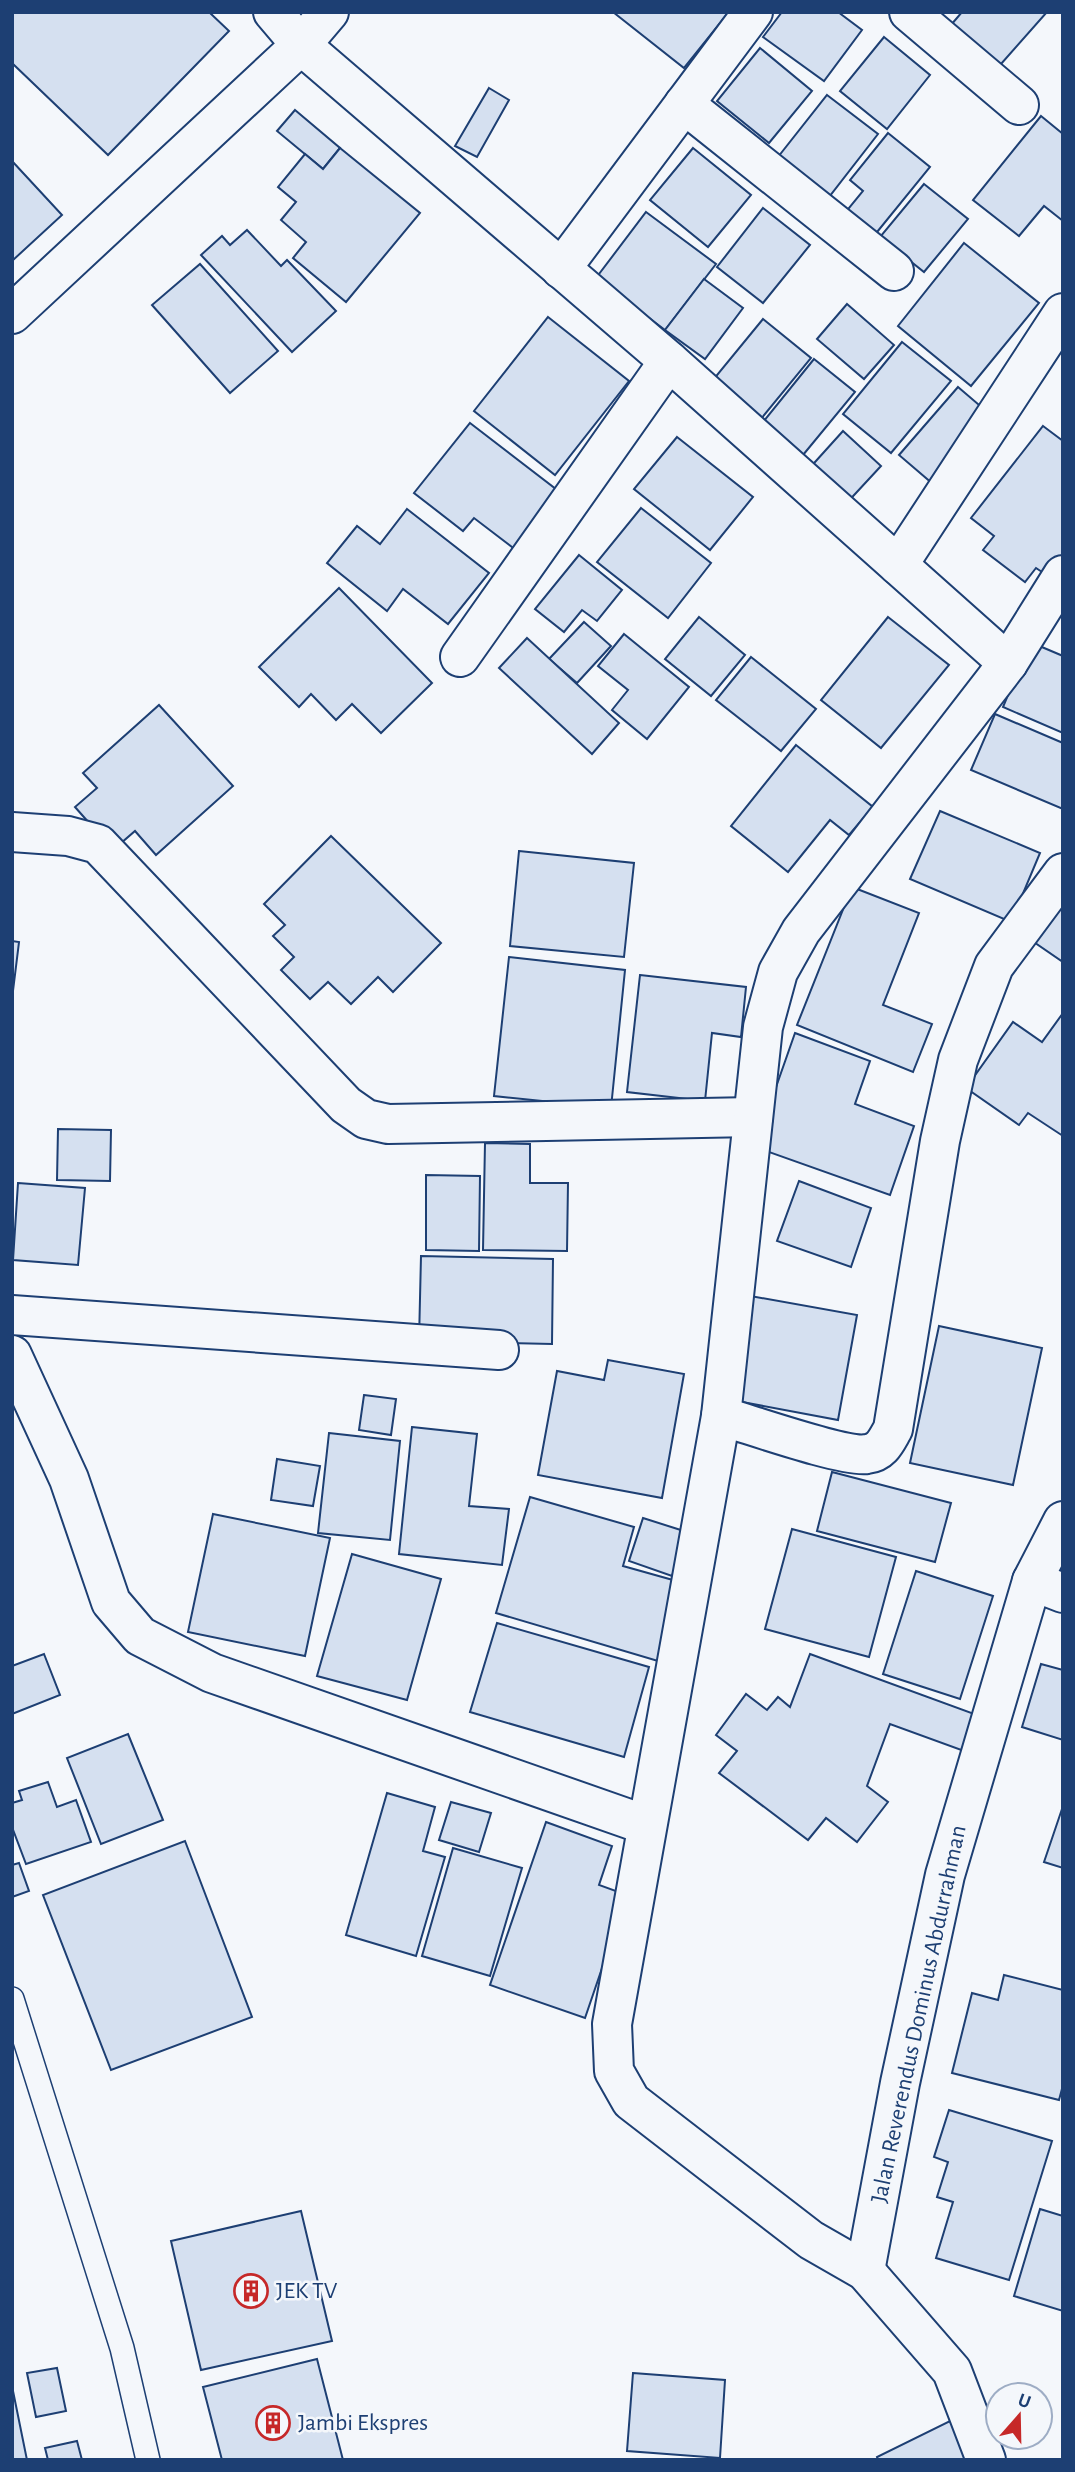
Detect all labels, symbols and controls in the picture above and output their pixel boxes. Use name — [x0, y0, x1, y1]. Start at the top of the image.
street label: Jalan Reverendus Dominus Abdurrahman — [867, 1823, 971, 2205]
building icon: JEK TV — [232, 2272, 270, 2310]
place label: JEK TV — [276, 2279, 338, 2303]
north arrow — [984, 2381, 1054, 2451]
text: U — [1015, 2390, 1033, 2412]
building icon: Jambi Ekspres — [254, 2404, 292, 2442]
place label: Jambi Ekspres — [298, 2411, 428, 2435]

